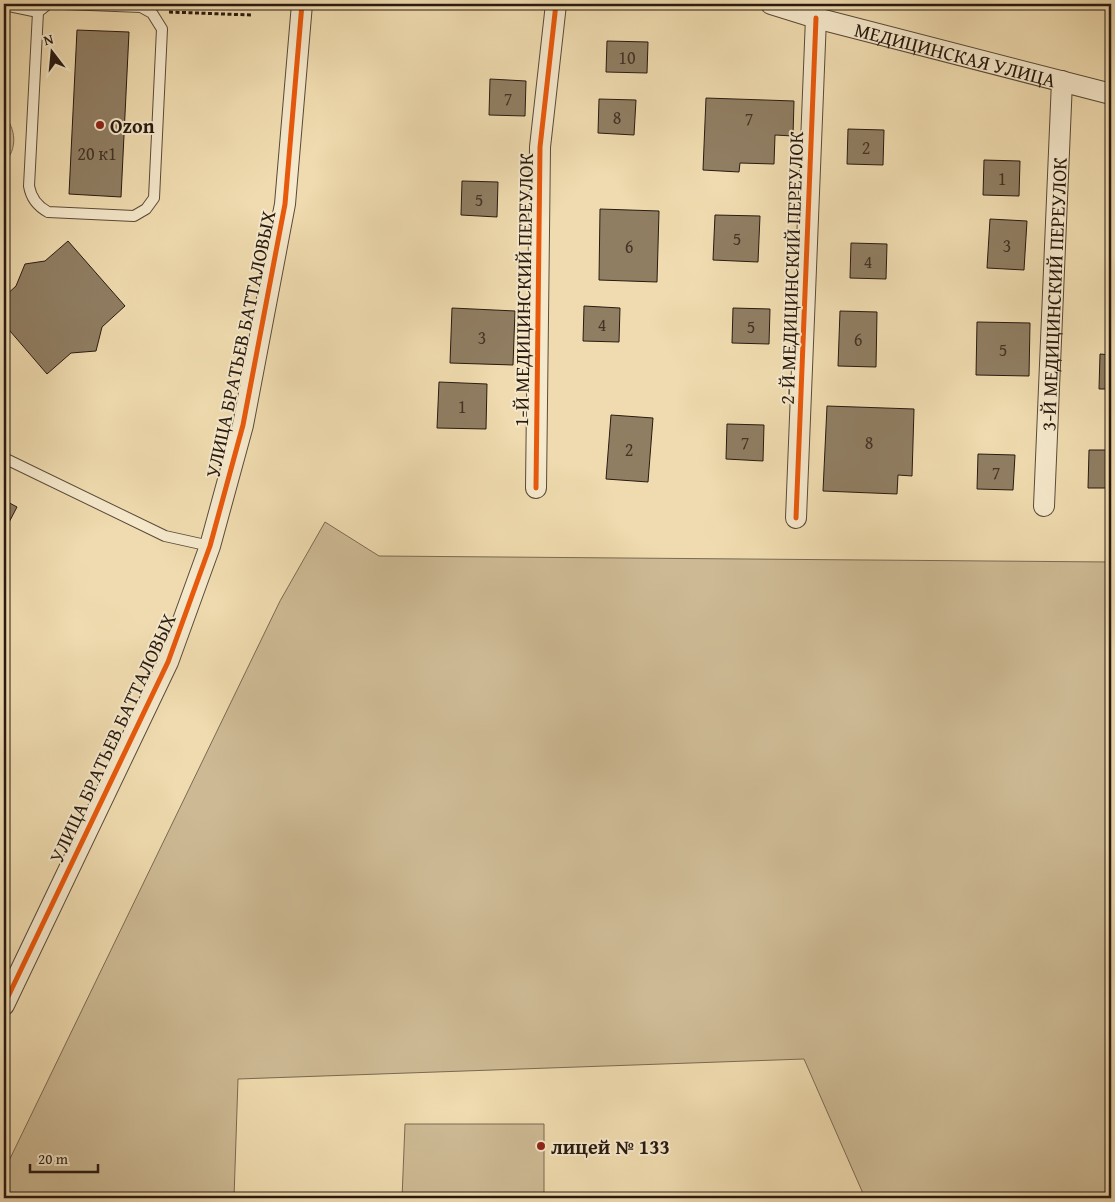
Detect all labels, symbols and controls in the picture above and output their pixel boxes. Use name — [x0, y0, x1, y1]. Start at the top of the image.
street label: МЕДИЦИНСКАЯ УЛИЦА — [852, 14, 1059, 94]
north arrow — [28, 28, 78, 78]
text: N — [41, 28, 56, 50]
house number: 10 — [618, 44, 636, 71]
house number: 7 — [504, 85, 512, 112]
house number: 8 — [613, 104, 621, 131]
house number: 7 — [745, 105, 753, 132]
place label: Ozon — [110, 111, 155, 140]
marker: Ozon — [94, 119, 106, 131]
street label: 2-Й МЕДИЦИНСКИЙ ПЕРЕУЛОК — [772, 130, 810, 405]
house number: 2 — [862, 134, 870, 161]
house number: 20 к1 — [77, 140, 117, 167]
street label: 1-Й МЕДИЦИНСКИЙ ПЕРЕУЛОК — [506, 152, 540, 427]
street label: 3-Й МЕДИЦИНСКИЙ ПЕРЕУЛОК — [1033, 156, 1073, 432]
house number: 1 — [998, 165, 1006, 192]
house number: 5 — [475, 186, 483, 213]
street label: УЛИЦА БРАТЬЕВ БАТТАЛОВЫХ — [198, 207, 283, 480]
house number: 5 — [733, 225, 741, 252]
house number: 3 — [1003, 232, 1011, 259]
house number: 6 — [625, 233, 633, 260]
house number: 4 — [864, 248, 872, 275]
house number: 4 — [598, 311, 606, 338]
house number: 5 — [747, 313, 755, 340]
house number: 3 — [478, 324, 486, 351]
house number: 6 — [854, 326, 862, 353]
house number: 5 — [999, 336, 1007, 363]
house number: 1 — [458, 393, 466, 420]
house number: 7 — [741, 429, 749, 456]
house number: 8 — [865, 429, 873, 456]
house number: 2 — [625, 436, 633, 463]
house number: 7 — [992, 459, 1000, 486]
street label: УЛИЦА БРАТЬЕВ БАТТАЛОВЫХ — [41, 608, 183, 868]
place label: лицей № 133 — [551, 1132, 670, 1161]
marker: лицей № 133 — [535, 1140, 547, 1152]
scale bar — [30, 1142, 98, 1174]
text: 20 m — [38, 1148, 69, 1169]

